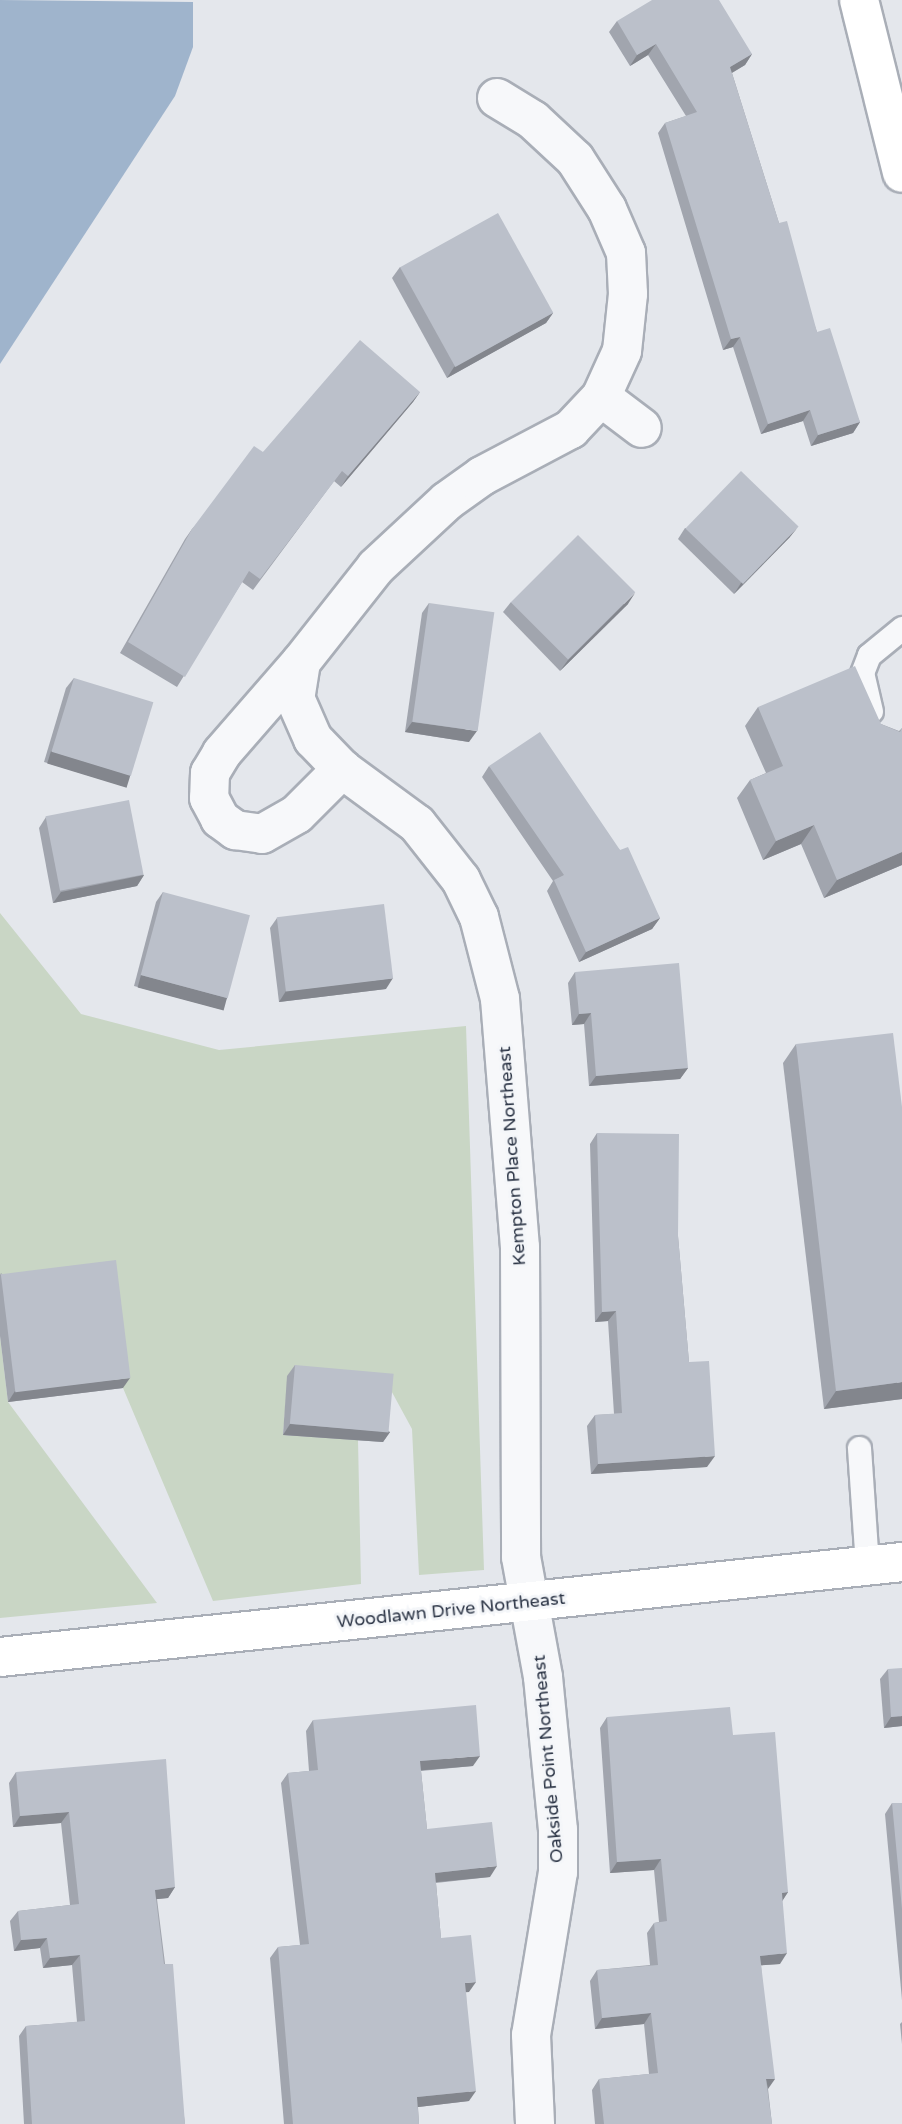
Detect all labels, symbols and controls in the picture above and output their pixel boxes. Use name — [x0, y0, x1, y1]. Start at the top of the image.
street label: Kempton Place Northeast — [494, 1046, 530, 1266]
street label: Woodlawn Drive Northeast — [336, 1587, 566, 1633]
street label: Oakside Point Northeast — [528, 1654, 568, 1864]

